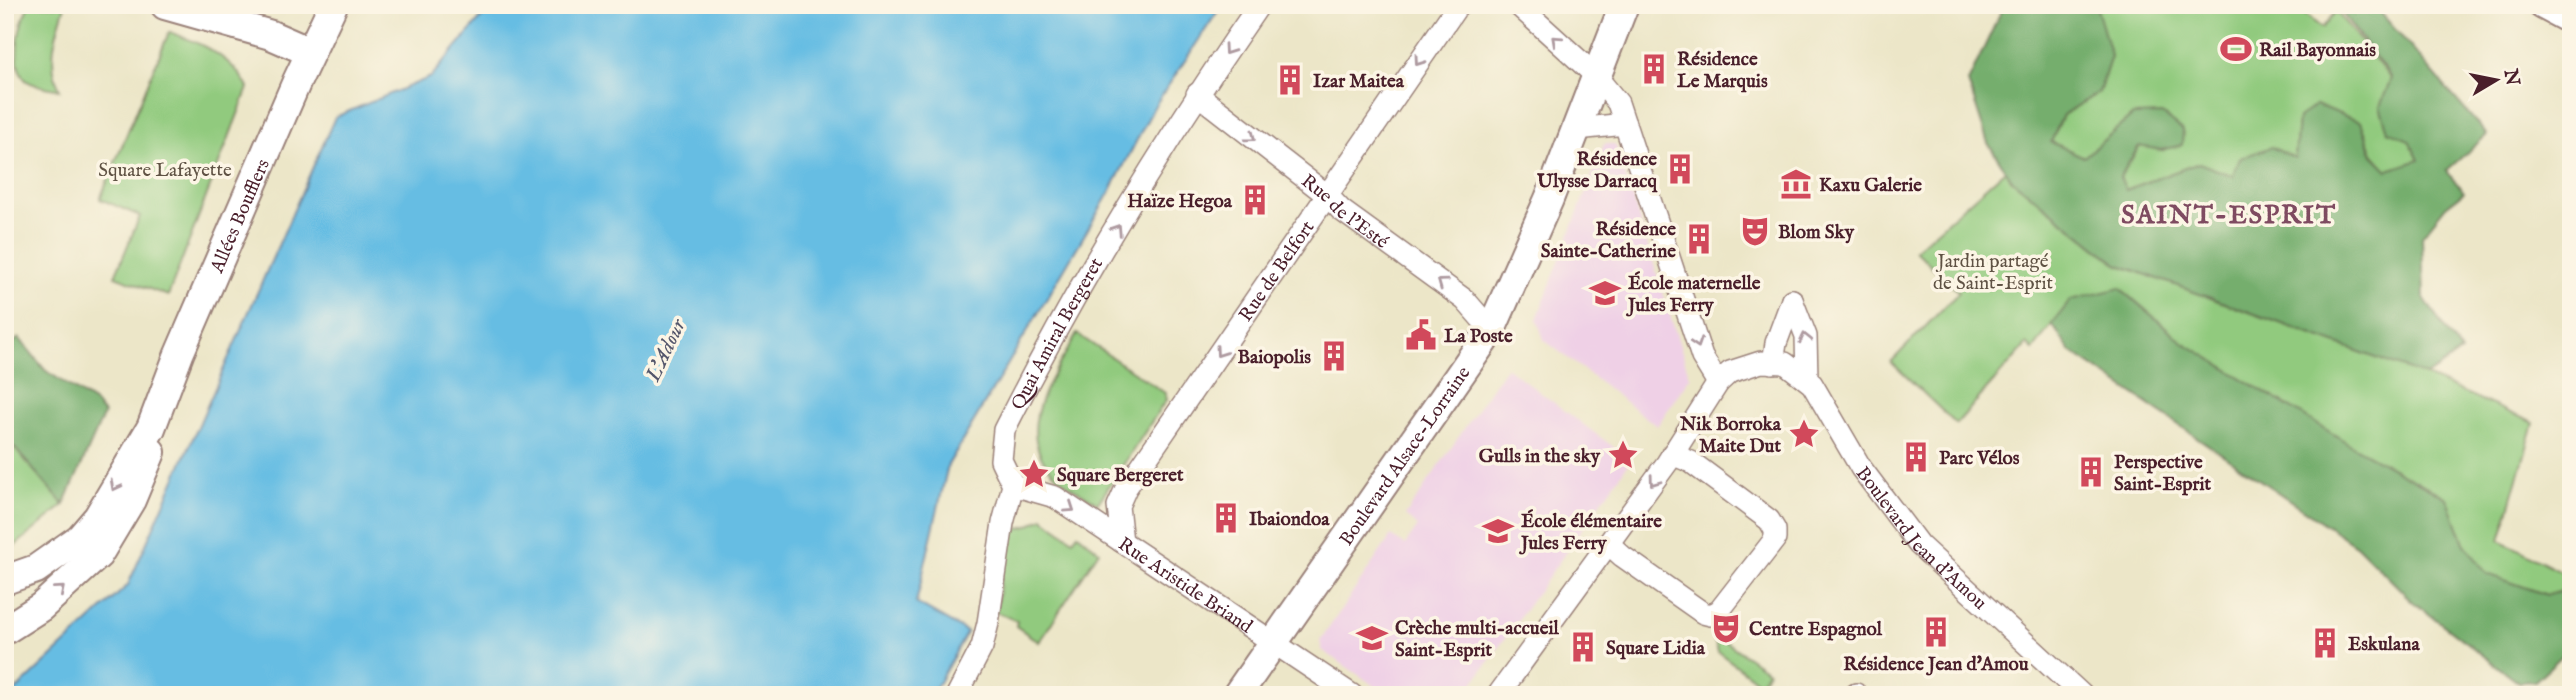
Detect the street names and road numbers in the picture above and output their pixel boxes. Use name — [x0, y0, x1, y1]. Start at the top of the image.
street label: Allées Boufflers — [205, 156, 276, 278]
street label: Rue de l'Esté — [1296, 170, 1393, 255]
street label: Rue de Belfort — [1234, 216, 1321, 327]
street label: Quai Amiral Bergeret — [1006, 253, 1109, 414]
street label: Boulevard Alsace-Lorraine — [1335, 362, 1476, 551]
street label: Boulevard Jean d'Amou — [1850, 462, 1991, 616]
street label: Rue Aristide Briand — [1113, 533, 1257, 640]

